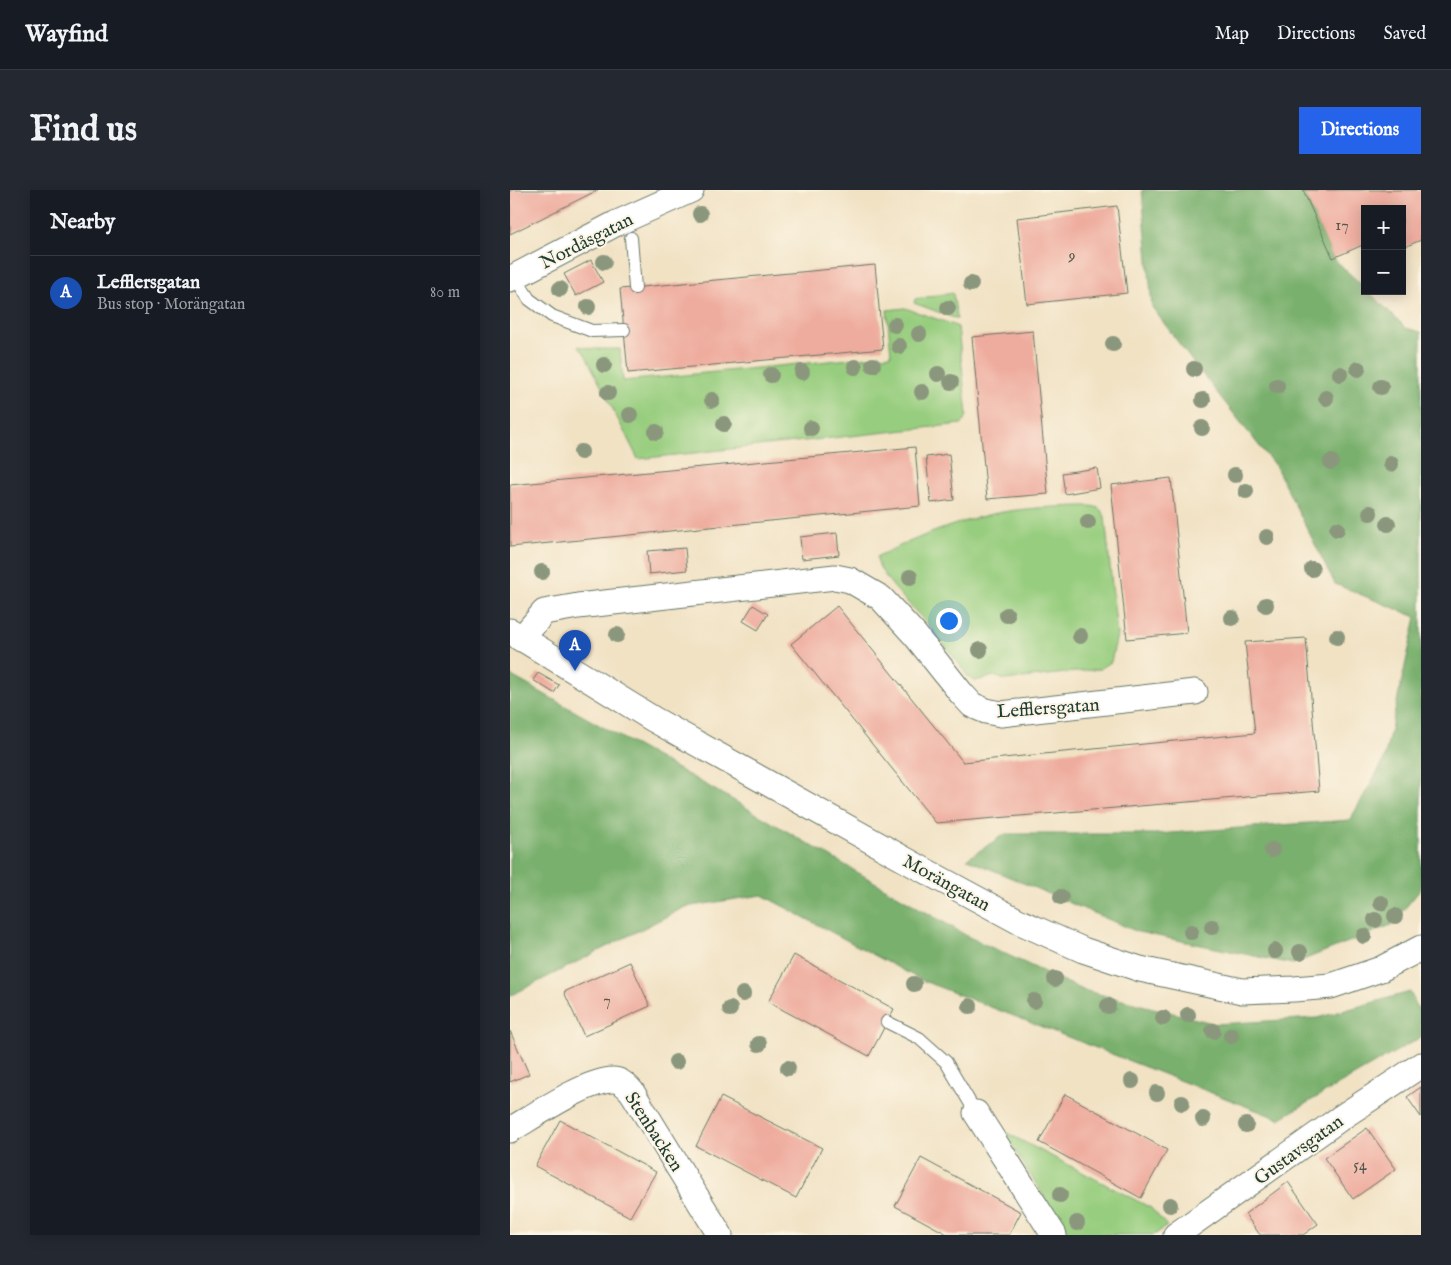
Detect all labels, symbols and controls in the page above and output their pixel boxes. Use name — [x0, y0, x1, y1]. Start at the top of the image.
text: Wayfind — [25, 19, 108, 50]
text: Map — [1215, 23, 1249, 46]
text: Directions — [1277, 23, 1355, 46]
text: Saved — [1383, 23, 1426, 46]
button: Directions — [1299, 107, 1421, 154]
text: Find us — [30, 108, 137, 153]
map controls — [1361, 205, 1406, 295]
button: + — [1361, 205, 1406, 250]
street label: Nordåsgatan — [536, 208, 638, 276]
text: Nearby — [50, 209, 115, 236]
house number: 17 — [1335, 216, 1349, 236]
house number: 9 — [1068, 247, 1076, 267]
button: − — [1361, 250, 1406, 295]
text: Lefflersgatan — [97, 271, 200, 295]
text: A — [61, 283, 71, 303]
text: 80 m — [430, 283, 460, 303]
text: Bus stop · Morängatan — [97, 295, 245, 315]
your location — [936, 608, 962, 634]
pin: A — [559, 630, 591, 671]
street label: Lefflersgatan — [996, 693, 1100, 725]
street label: Morängatan — [898, 850, 994, 918]
house number: 7 — [603, 991, 611, 1011]
street label: Stenbacken — [619, 1088, 688, 1177]
street label: Gustavsgatan — [1250, 1110, 1349, 1191]
house number: 54 — [1353, 1156, 1367, 1176]

